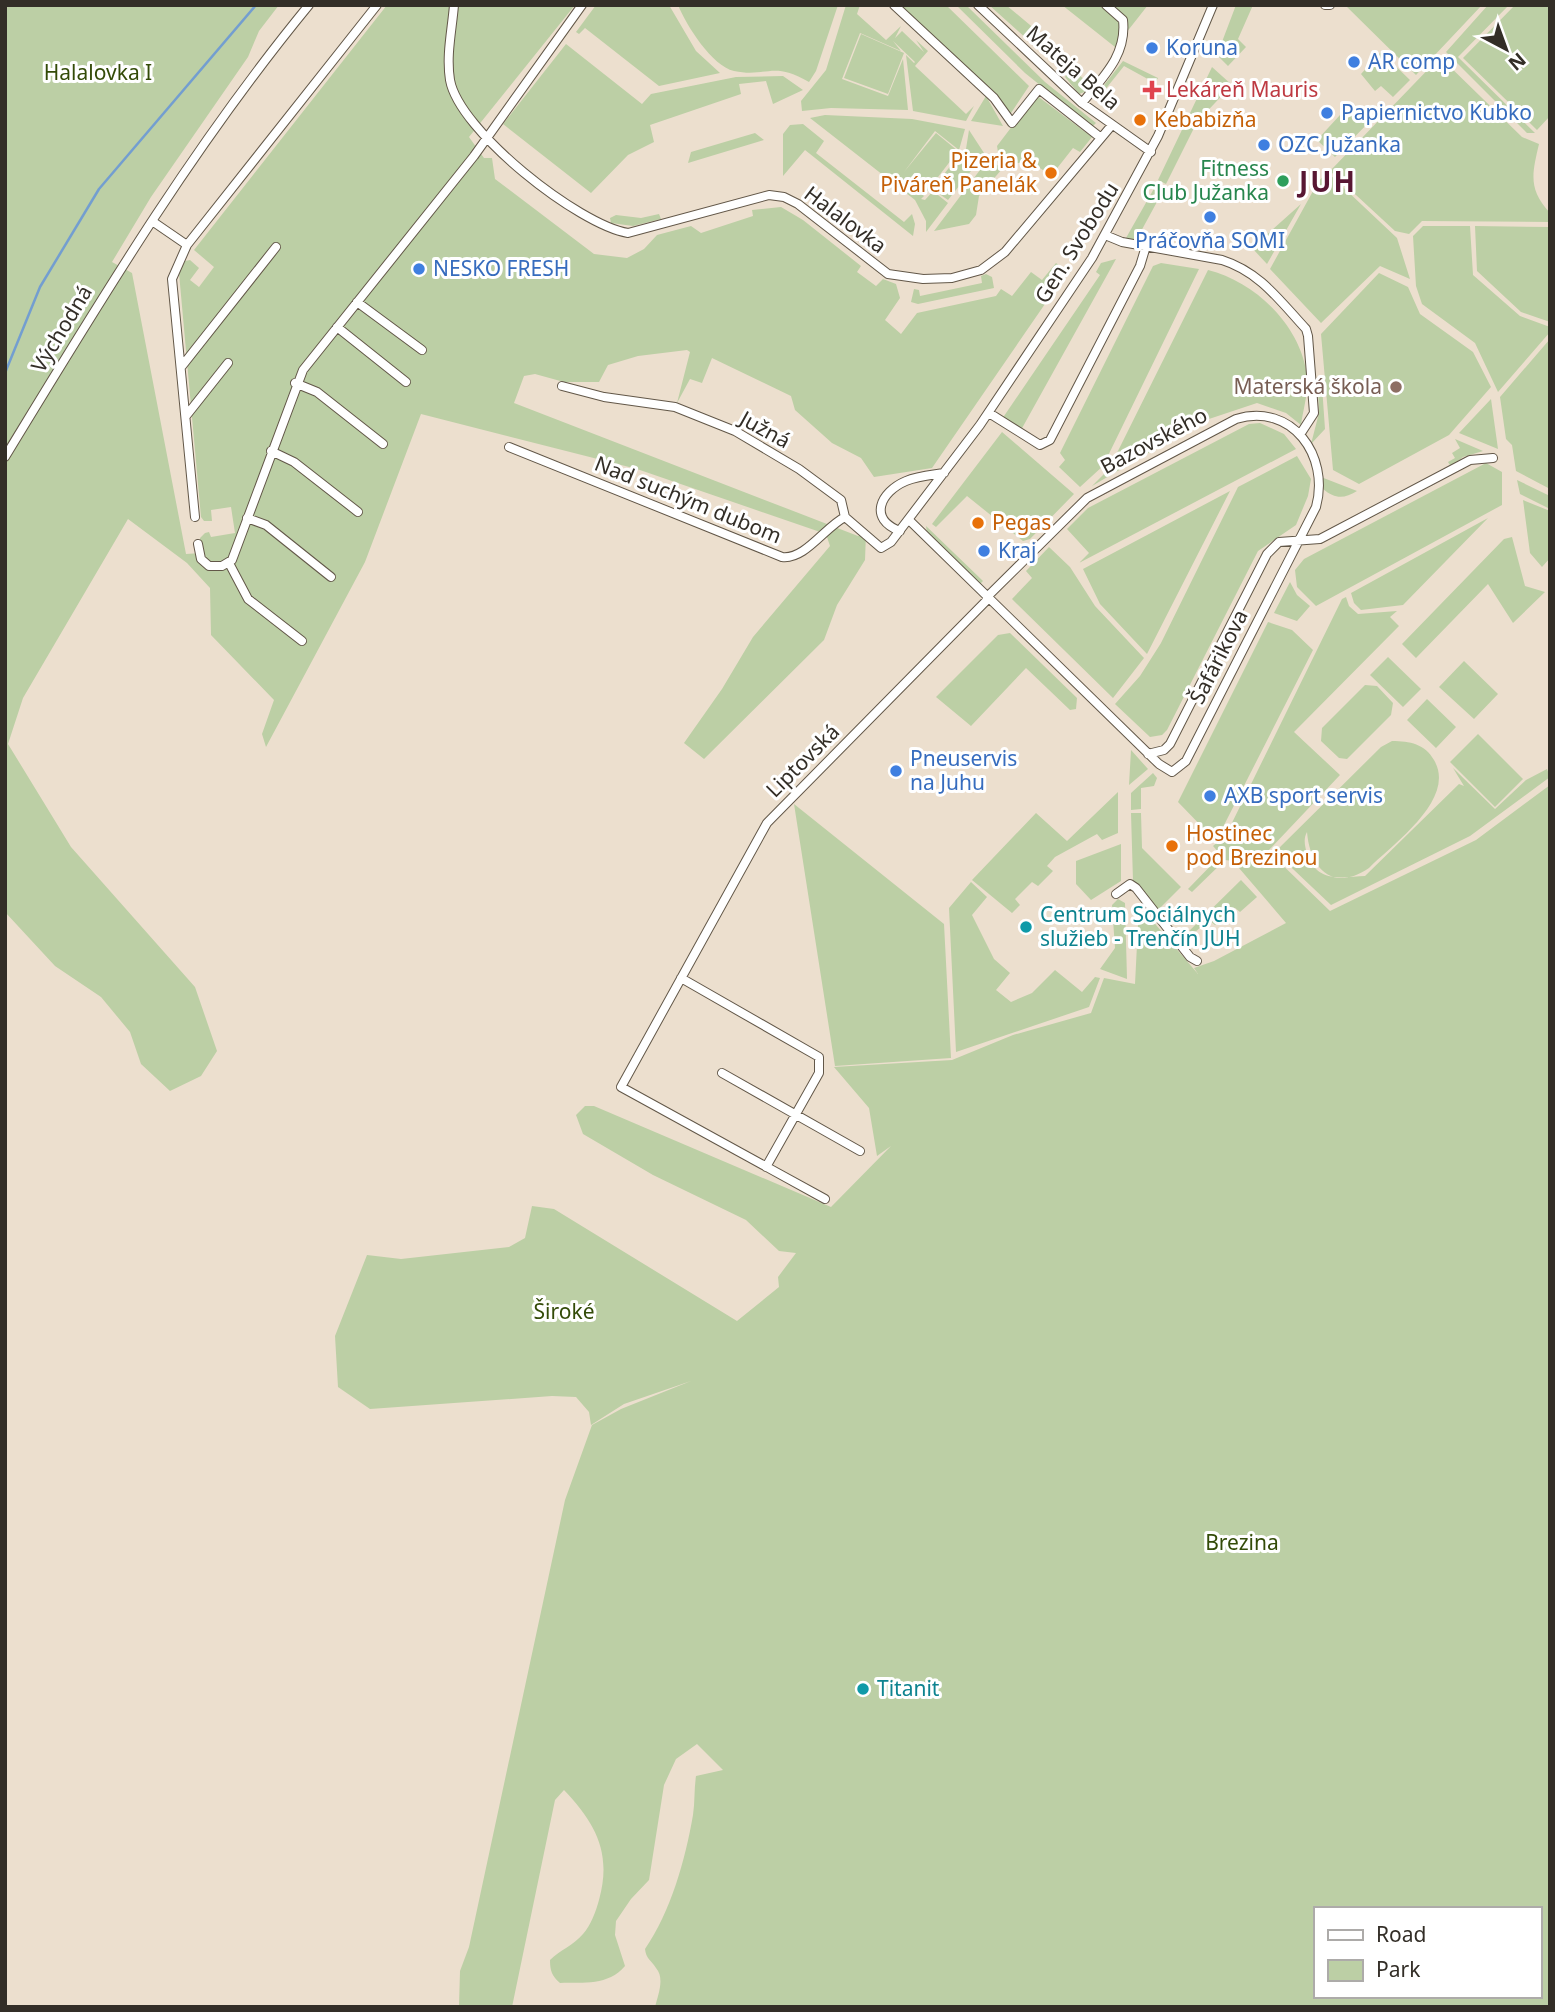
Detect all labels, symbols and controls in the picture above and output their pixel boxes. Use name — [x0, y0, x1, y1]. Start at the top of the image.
north arrow — [1471, 14, 1541, 84]
street label: Mateja Bela — [1021, 19, 1126, 116]
place label: Koruna — [1166, 33, 1238, 61]
marker: Koruna — [1144, 40, 1160, 56]
place label: AR comp — [1368, 47, 1455, 75]
text: N — [1503, 47, 1532, 77]
marker: AR comp — [1346, 54, 1362, 70]
park label: Halalovka I — [44, 58, 152, 86]
place label: Lekáreň Mauris — [1166, 75, 1318, 103]
marker: Lekáreň Mauris — [1144, 82, 1160, 98]
place label: Papiernictvo Kubko — [1341, 98, 1532, 126]
place label: Kebabizňa — [1154, 105, 1257, 133]
marker: Papiernictvo Kubko — [1319, 105, 1335, 121]
marker: Kebabizňa — [1132, 112, 1148, 128]
place label: OZC Južanka — [1278, 130, 1401, 158]
marker: OZC Južanka — [1256, 137, 1272, 153]
place label: Pizeria & Piváreň Panelák — [880, 146, 1038, 198]
place label: Fitness Club Južanka — [1143, 154, 1269, 206]
district label: JUH — [1296, 162, 1357, 200]
marker: Pizeria & Piváreň Panelák — [1043, 165, 1059, 181]
marker: Fitness Club Južanka — [1275, 173, 1291, 189]
street label: Gen. Svobodu — [1028, 177, 1124, 308]
street label: Halalovka — [799, 179, 892, 259]
marker: Práčovňa SOMI — [1202, 209, 1218, 225]
place label: Práčovňa SOMI — [1135, 226, 1285, 254]
place label: NESKO FRESH — [433, 254, 569, 282]
marker: NESKO FRESH — [411, 261, 427, 277]
street label: Východná — [24, 280, 98, 377]
place label: Materská škola — [1233, 372, 1382, 400]
marker: Materská škola — [1388, 379, 1404, 395]
street label: Bazovského — [1095, 400, 1212, 480]
street label: Južná — [734, 403, 796, 454]
street label: Nad suchým dubom — [591, 449, 786, 549]
place label: Pegas — [992, 508, 1051, 536]
marker: Pegas — [970, 515, 986, 531]
place label: Kraj — [998, 536, 1036, 564]
marker: Kraj — [976, 543, 992, 559]
street label: Šafárikova — [1182, 605, 1254, 709]
street label: Liptovská — [760, 718, 845, 803]
place label: Pneuservis na Juhu — [910, 744, 1017, 796]
marker: Pneuservis na Juhu — [888, 763, 904, 779]
place label: AXB sport servis — [1224, 781, 1383, 809]
marker: AXB sport servis — [1202, 788, 1218, 804]
place label: Hostinec pod Brezinou — [1186, 819, 1317, 871]
marker: Hostinec pod Brezinou — [1164, 838, 1180, 854]
place label: Centrum Sociálnych služieb - Trenčín JUH — [1040, 900, 1240, 952]
marker: Centrum Sociálnych služieb - Trenčín JUH — [1018, 919, 1034, 935]
park label: Široké — [534, 1297, 594, 1325]
park label: Brezina — [1205, 1528, 1279, 1556]
place label: Titanit — [877, 1674, 940, 1702]
marker: Titanit — [855, 1681, 871, 1697]
legend — [1314, 1907, 1541, 1998]
text: Road — [1376, 1920, 1426, 1948]
text: Park — [1376, 1955, 1421, 1983]

